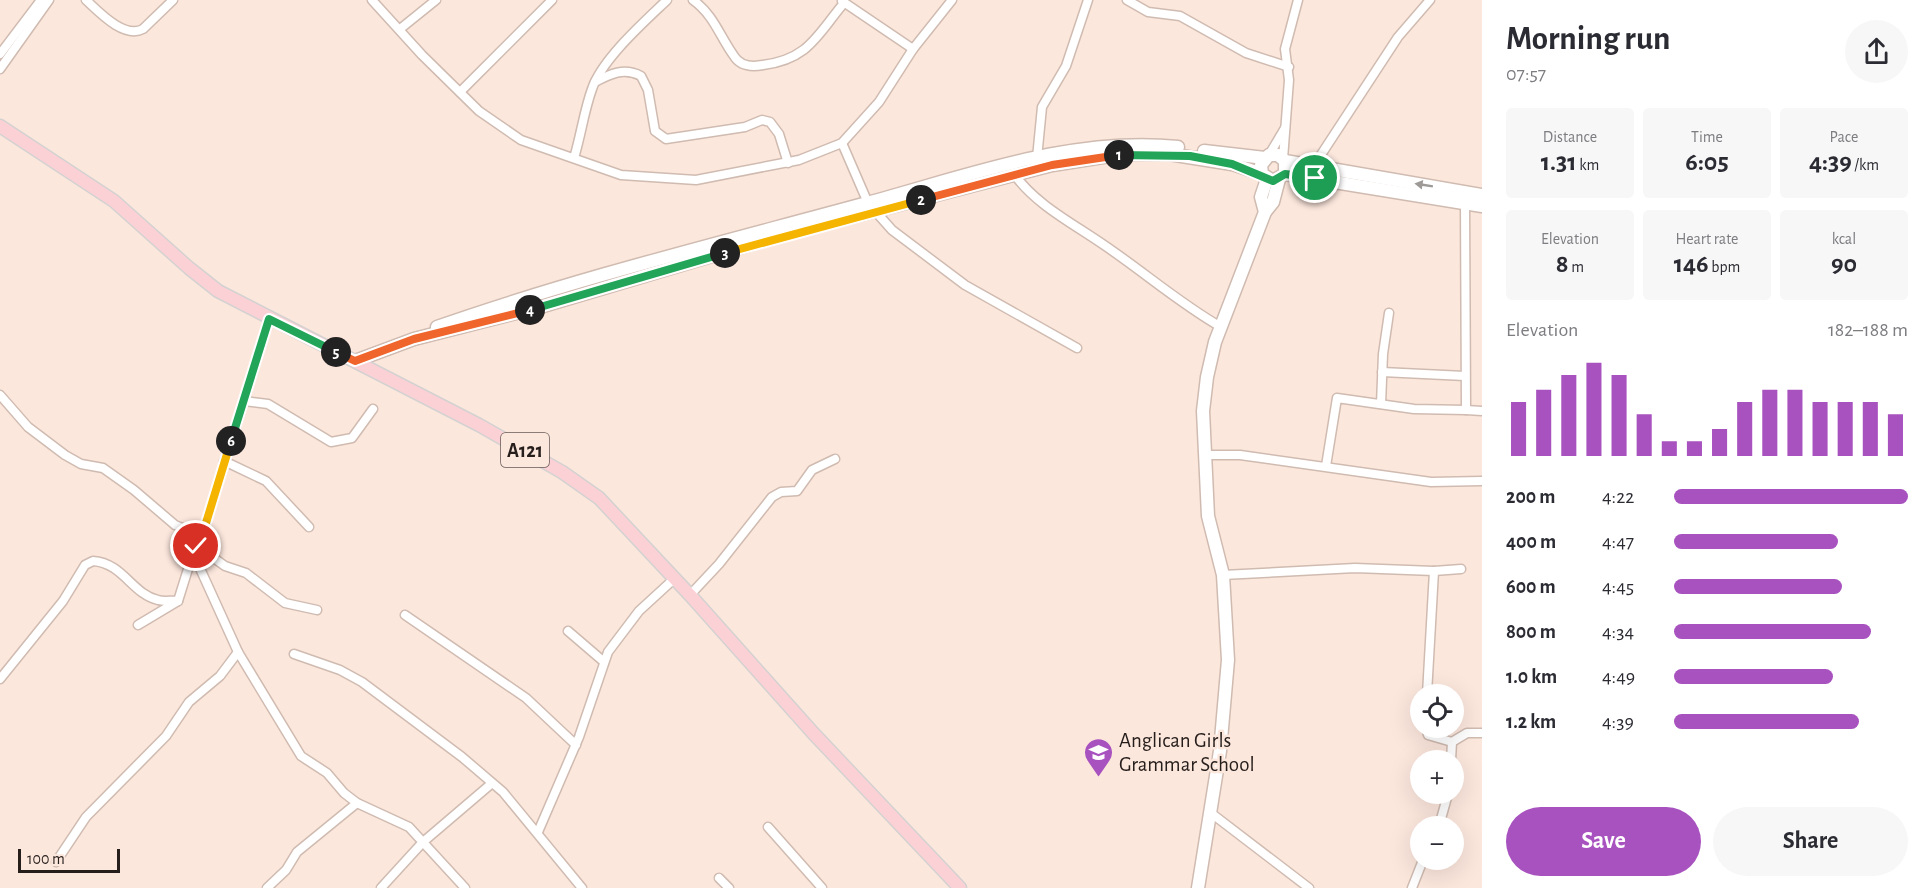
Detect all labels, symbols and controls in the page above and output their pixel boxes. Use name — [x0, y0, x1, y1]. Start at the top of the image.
button: share — [1845, 20, 1908, 83]
text: Morning run — [1506, 23, 1670, 56]
text: 07:57 — [1506, 64, 1546, 84]
text: Distance — [1543, 129, 1597, 145]
text: Time — [1691, 129, 1723, 145]
text: Pace — [1830, 129, 1858, 145]
pin: 1 — [1104, 140, 1134, 170]
text: 1 — [1116, 147, 1122, 163]
text: 1.31 — [1541, 149, 1577, 175]
text: 6:05 — [1685, 149, 1729, 175]
text: 4:39 — [1809, 149, 1852, 175]
pin — [1289, 152, 1340, 203]
text: km — [1577, 157, 1599, 173]
text: /km — [1852, 157, 1879, 173]
icon: arrive — [1298, 161, 1331, 194]
one-way arrow — [1415, 181, 1434, 190]
pin: 2 — [906, 185, 936, 215]
text: 2 — [917, 192, 925, 208]
text: Elevation — [1541, 231, 1599, 247]
text: Heart rate — [1676, 231, 1738, 247]
text: kcal — [1832, 231, 1856, 247]
pin: 3 — [710, 238, 740, 268]
text: 3 — [722, 245, 728, 261]
text: 8 — [1556, 251, 1569, 277]
text: 146 — [1674, 251, 1709, 277]
text: 90 — [1831, 251, 1857, 277]
text: m — [1569, 259, 1584, 275]
text: bpm — [1709, 259, 1740, 275]
pin: 4 — [515, 295, 545, 325]
text: 4 — [526, 302, 534, 318]
text: Elevation — [1506, 320, 1578, 340]
text: 182–188 m — [1828, 320, 1908, 340]
pin: 5 — [321, 337, 351, 367]
text: 5 — [333, 344, 339, 360]
pin: 6 — [216, 426, 246, 456]
text: 6 — [227, 433, 235, 449]
road number: A121 — [501, 433, 549, 467]
text: 200 m — [1506, 487, 1555, 507]
text: 4:22 — [1602, 487, 1634, 507]
pin — [170, 520, 221, 571]
icon: check — [179, 529, 212, 562]
text: 400 m — [1506, 532, 1556, 552]
text: 4:47 — [1602, 532, 1634, 552]
text: 600 m — [1506, 577, 1556, 597]
text: 4:45 — [1602, 577, 1634, 597]
text: 800 m — [1506, 622, 1556, 642]
text: 4:34 — [1602, 622, 1634, 642]
text: 1.0 km — [1506, 667, 1557, 687]
text: 4:49 — [1602, 667, 1635, 687]
map controls — [1410, 684, 1464, 870]
button: locate — [1410, 684, 1464, 738]
text: 1.2 km — [1506, 712, 1556, 732]
text: 4:39 — [1602, 712, 1634, 732]
place label: Anglican Girls Grammar School — [1119, 730, 1255, 775]
school or university icon: Anglican Girls Grammar School — [1082, 736, 1114, 778]
button: + — [1410, 750, 1464, 804]
button: Save — [1506, 807, 1701, 876]
button: Share — [1713, 807, 1908, 876]
button: − — [1410, 816, 1464, 870]
scale bar — [18, 846, 120, 874]
text: 100 m — [27, 851, 65, 867]

